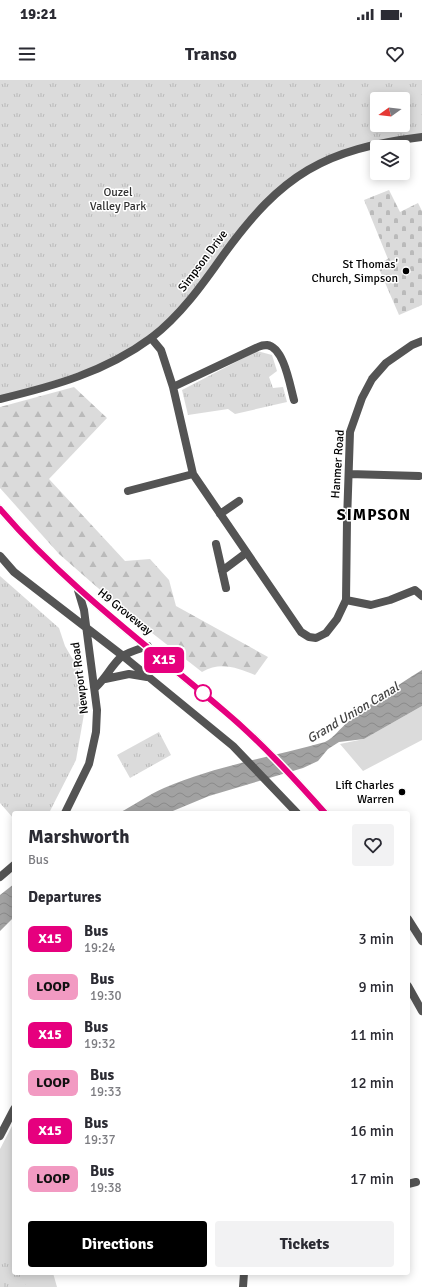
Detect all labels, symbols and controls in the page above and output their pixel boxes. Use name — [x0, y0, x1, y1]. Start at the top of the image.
text: 19:21 — [20, 5, 57, 23]
icon: menu — [16, 43, 38, 65]
text: Transo — [185, 43, 237, 65]
icon: heart — [384, 43, 406, 65]
north arrow — [370, 92, 410, 132]
map controls — [370, 92, 410, 180]
button: layers — [370, 140, 410, 180]
park label: Ouzel Valley Park — [90, 185, 146, 214]
street label: Simpson Drive — [175, 227, 231, 295]
place label: St Thomas' Church, Simpson — [312, 257, 398, 286]
marker: St Thomas' Church, Simpson — [401, 266, 411, 276]
street label: Hanmer Road — [328, 429, 348, 499]
district label: SIMPSON — [337, 505, 411, 525]
street label: H9 Groveway — [94, 585, 156, 639]
street label: Newport Road — [68, 641, 92, 715]
line badge: X15 — [141, 647, 187, 673]
text: X15 — [152, 651, 176, 668]
water label: Grand Union Canal — [304, 679, 403, 747]
unlabelled marker — [194, 684, 212, 702]
place label: Lift Charles Warren — [335, 778, 394, 807]
marker: Lift Charles Warren — [397, 787, 407, 797]
button: heart — [352, 824, 394, 866]
text: Marshworth — [28, 825, 130, 849]
text: Bus — [28, 852, 49, 868]
text: Departures — [28, 888, 101, 906]
text: Bus — [84, 922, 108, 940]
text: X15 — [38, 930, 62, 947]
text: 3 min — [358, 930, 394, 948]
text: 19:24 — [84, 940, 116, 956]
text: Bus — [90, 970, 114, 988]
text: LOOP — [36, 978, 70, 995]
text: 9 min — [358, 978, 394, 996]
text: 19:30 — [90, 988, 122, 1004]
text: Bus — [84, 1018, 108, 1036]
text: X15 — [38, 1026, 62, 1043]
text: 11 min — [350, 1026, 394, 1044]
text: 19:32 — [84, 1036, 116, 1052]
text: Bus — [90, 1066, 114, 1084]
text: LOOP — [36, 1074, 70, 1091]
text: 12 min — [350, 1074, 394, 1092]
text: 19:33 — [90, 1084, 122, 1100]
text: Bus — [84, 1114, 108, 1132]
text: X15 — [38, 1122, 62, 1139]
text: 16 min — [350, 1122, 394, 1140]
text: 19:37 — [84, 1132, 116, 1148]
text: Bus — [90, 1162, 114, 1180]
text: LOOP — [36, 1170, 70, 1187]
text: 17 min — [350, 1170, 394, 1188]
text: 19:38 — [90, 1180, 122, 1196]
button: Directions — [28, 1221, 207, 1267]
button: Tickets — [215, 1221, 394, 1267]

